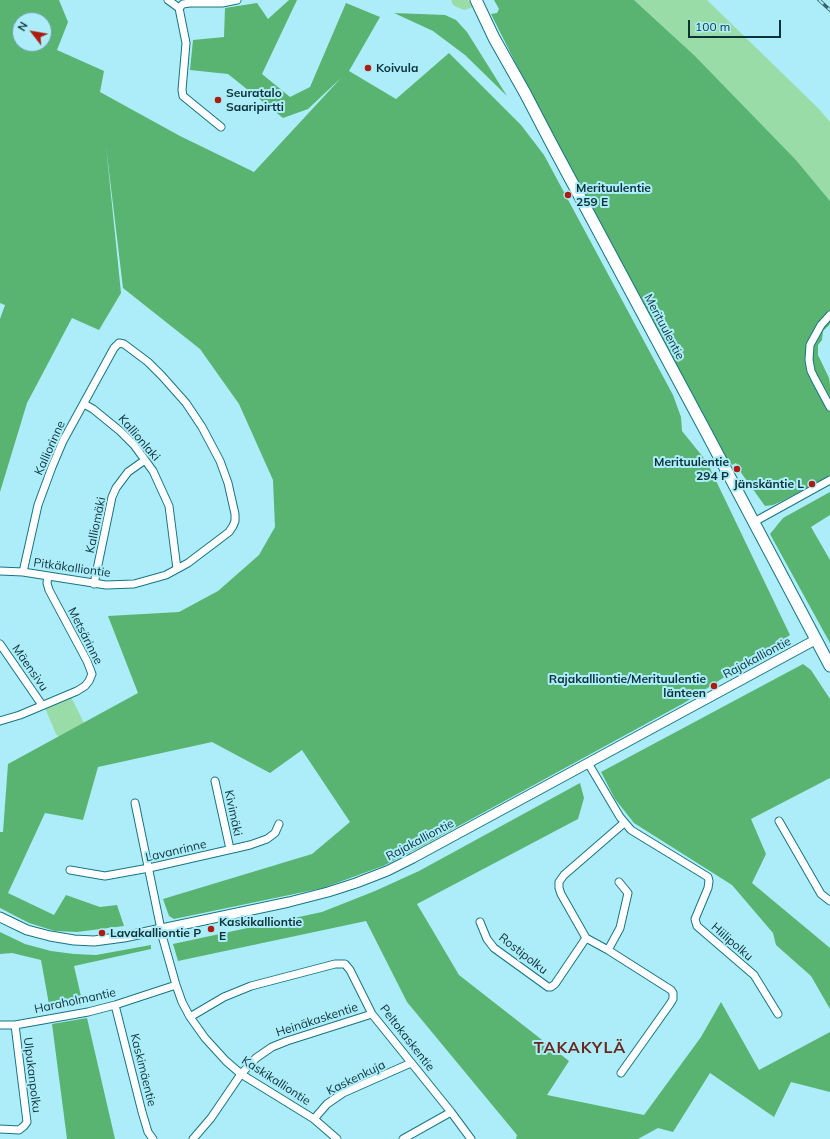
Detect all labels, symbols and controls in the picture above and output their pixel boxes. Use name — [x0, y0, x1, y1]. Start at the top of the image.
north arrow — [12, 12, 52, 52]
scale bar — [690, 12, 783, 38]
text: N — [14, 19, 31, 34]
text: 100 m — [695, 19, 730, 34]
place label: Koivula — [376, 61, 418, 75]
marker: Koivula — [363, 63, 373, 73]
place label: Seuratalo Saaripirtti — [226, 86, 284, 114]
marker: Seuratalo Saaripirtti — [213, 95, 223, 105]
place label: Merituulentie 259 E — [576, 181, 651, 209]
marker: Merituulentie 259 E — [563, 190, 573, 200]
street label: Merituulentie — [641, 292, 687, 362]
street label: Kallionlaki — [115, 412, 163, 464]
street label: Kalliorinne — [32, 419, 68, 477]
place label: Merituulentie 294 P — [654, 455, 729, 483]
marker: Merituulentie 294 P — [732, 464, 742, 474]
place label: Jänskäntie L — [733, 477, 804, 491]
marker: Jänskäntie L — [807, 479, 817, 489]
street label: Kalliomäki — [83, 496, 109, 554]
street label: Pitkäkalliontie — [33, 555, 111, 581]
street label: Metsärinne — [65, 605, 105, 667]
street label: Rajakalliontie — [721, 634, 793, 682]
street label: Mäensivu — [9, 642, 51, 694]
place label: Rajakalliontie/Merituulentie länteen — [549, 672, 706, 700]
marker: Rajakalliontie/Merituulentie länteen — [709, 681, 719, 691]
street label: Kivimäki — [221, 789, 245, 837]
street label: Rajakalliontie — [384, 816, 456, 864]
street label: Lavanrinne — [144, 837, 208, 865]
place label: Kaskikalliontie E — [219, 915, 302, 943]
street label: Hiilipolku — [708, 920, 756, 964]
marker: Kaskikalliontie E — [206, 924, 216, 934]
place label: Lavakalliontie P — [110, 926, 201, 940]
marker: Lavakalliontie P — [97, 928, 107, 938]
street label: Rostipolku — [496, 930, 550, 978]
street label: Haraholmantie — [33, 985, 117, 1017]
street label: Heinäkaskentie — [274, 1000, 360, 1040]
street label: Peltokaskentie — [377, 1002, 437, 1074]
street label: Kaskimäentie — [127, 1032, 159, 1108]
street label: Ulpukanpolku — [20, 1036, 44, 1114]
district label: TAKAKYLÄ — [534, 1038, 626, 1058]
street label: Kaskikalliontie — [239, 1053, 313, 1109]
street label: Kaskenkuja — [324, 1058, 388, 1098]

